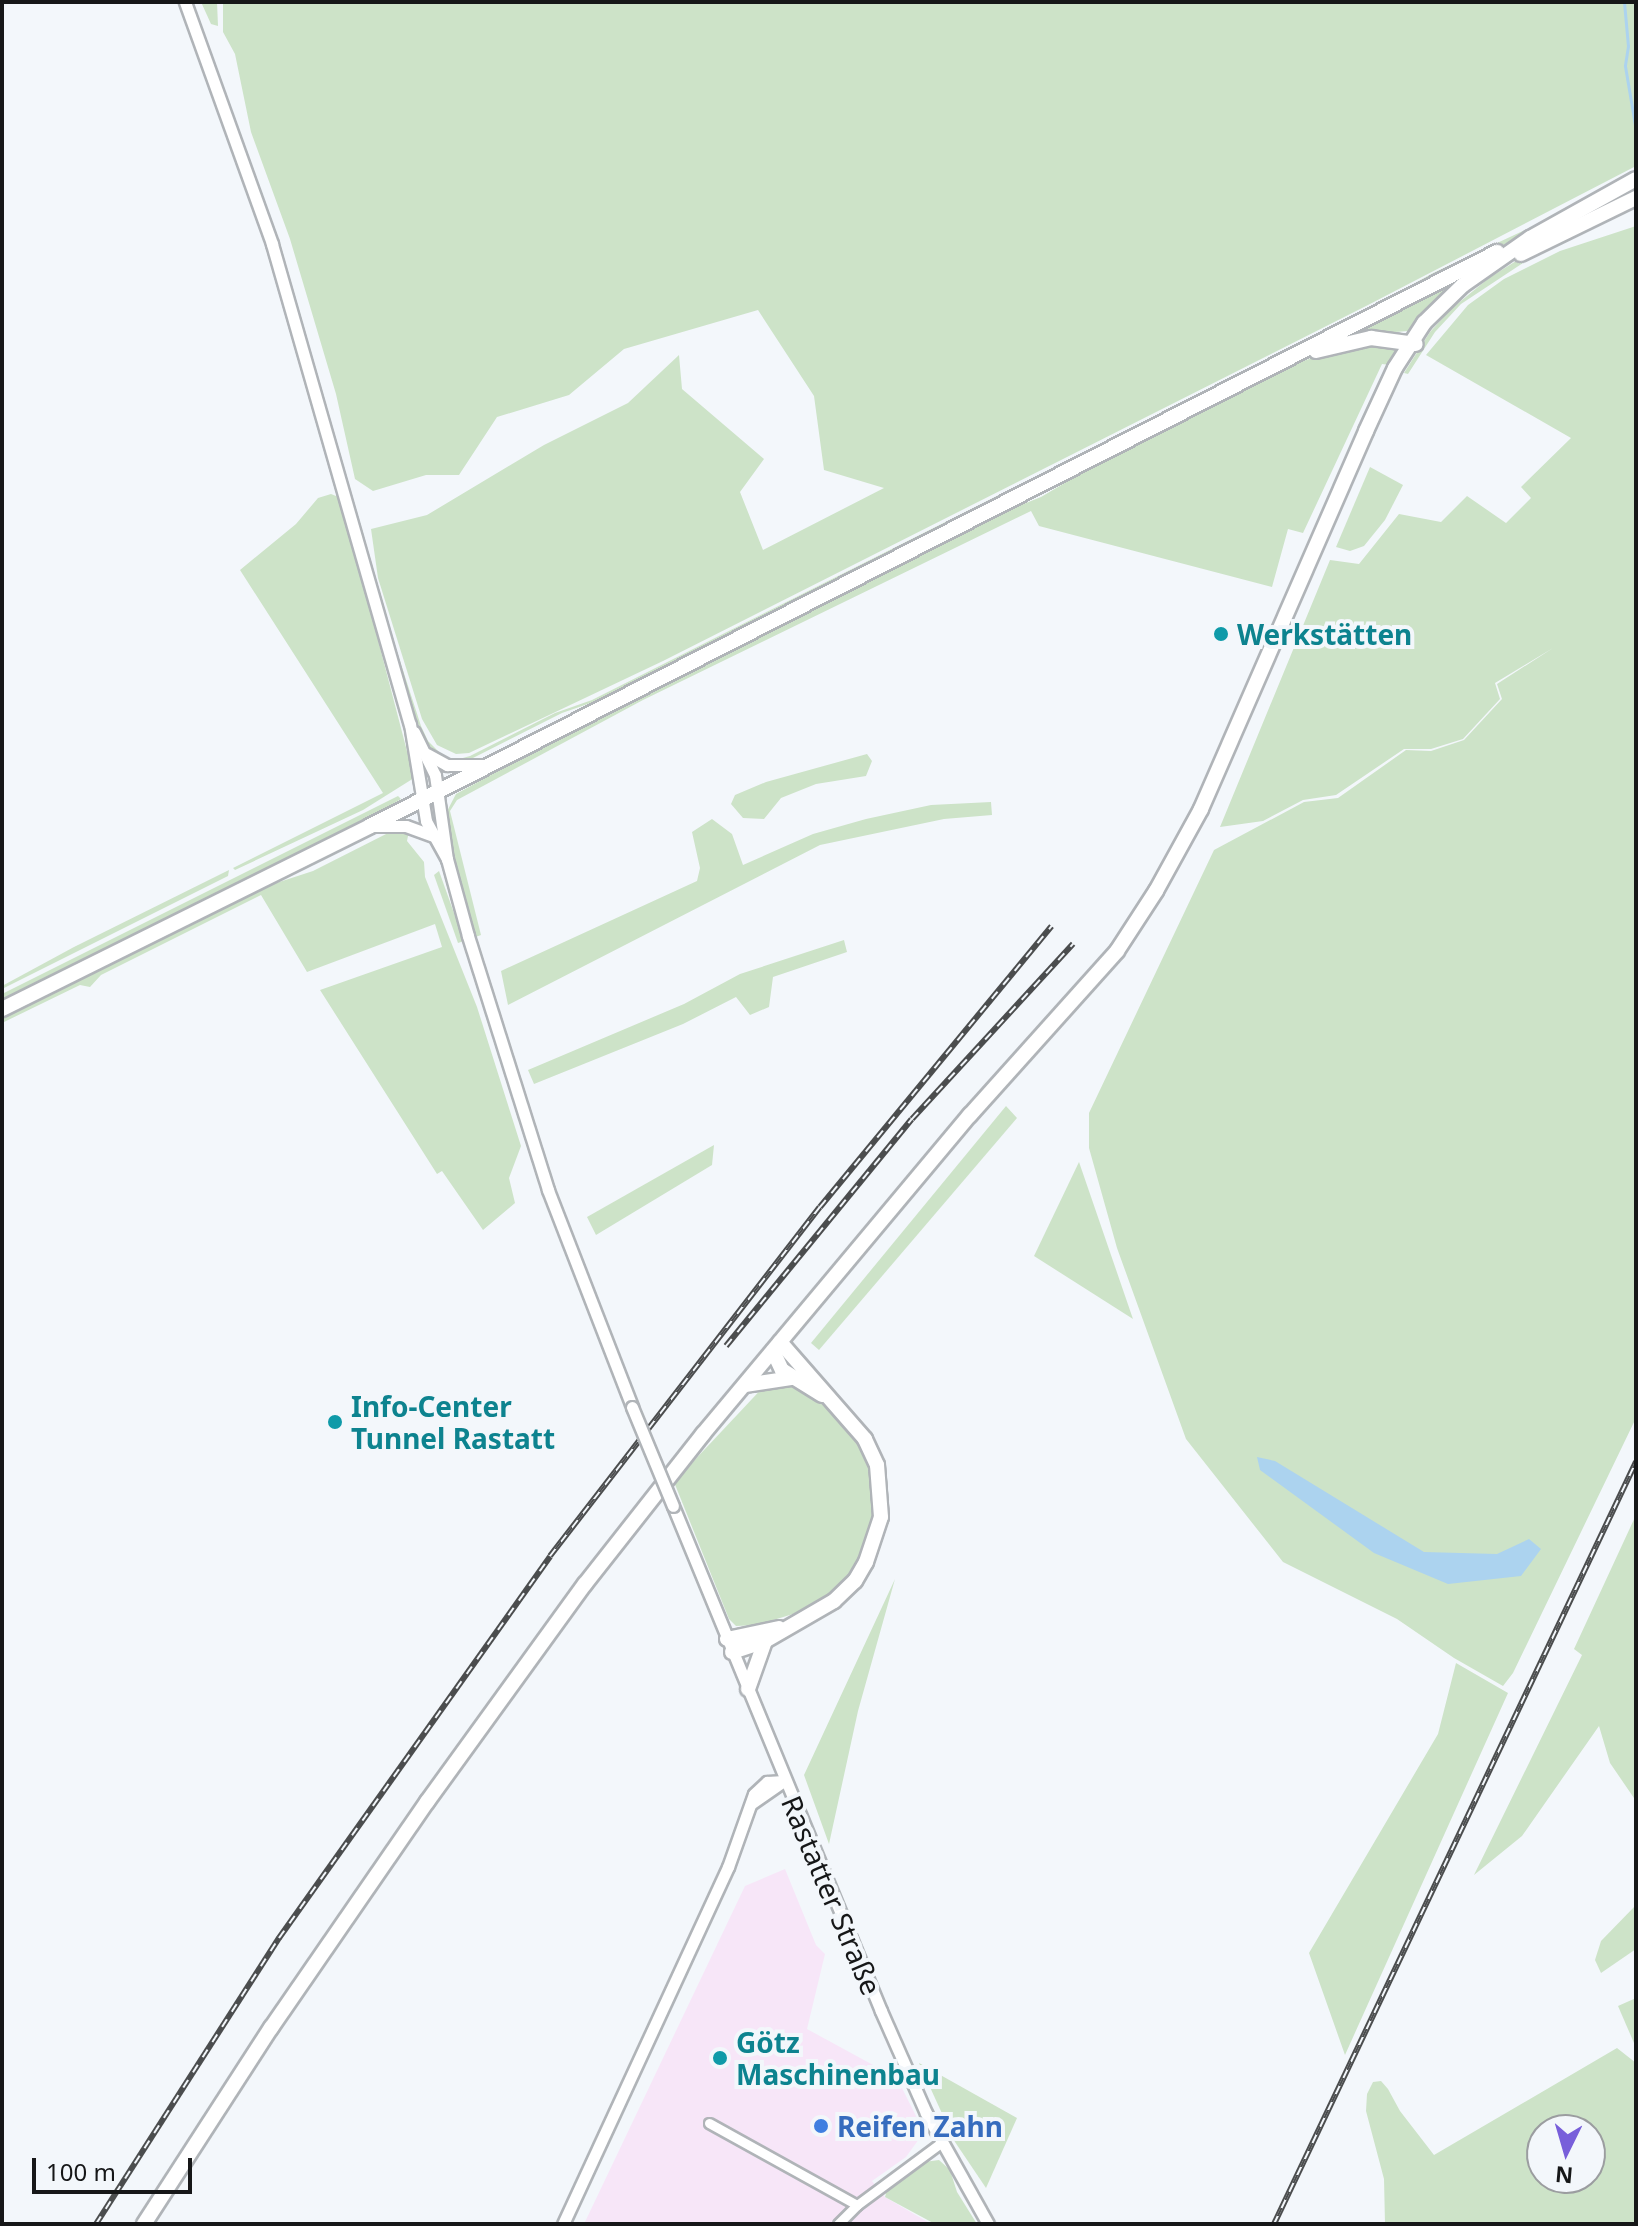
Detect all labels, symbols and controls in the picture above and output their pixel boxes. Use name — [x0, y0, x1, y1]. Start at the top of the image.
place label: Werkstätten — [1237, 617, 1412, 651]
marker: Werkstätten — [1212, 625, 1230, 643]
place label: Info-Center Tunnel Rastatt — [351, 1389, 555, 1455]
marker: Info-Center Tunnel Rastatt — [326, 1413, 344, 1431]
street label: Rastatter Straße — [775, 1790, 889, 2000]
place label: Götz Maschinenbau — [736, 2025, 940, 2091]
marker: Götz Maschinenbau — [711, 2049, 729, 2067]
place label: Reifen Zahn — [837, 2109, 1003, 2143]
north arrow — [1526, 2114, 1606, 2194]
marker: Reifen Zahn — [812, 2117, 830, 2135]
scale bar — [36, 2142, 196, 2192]
text: 100 m — [46, 2155, 116, 2188]
text: N — [1554, 2160, 1574, 2192]

